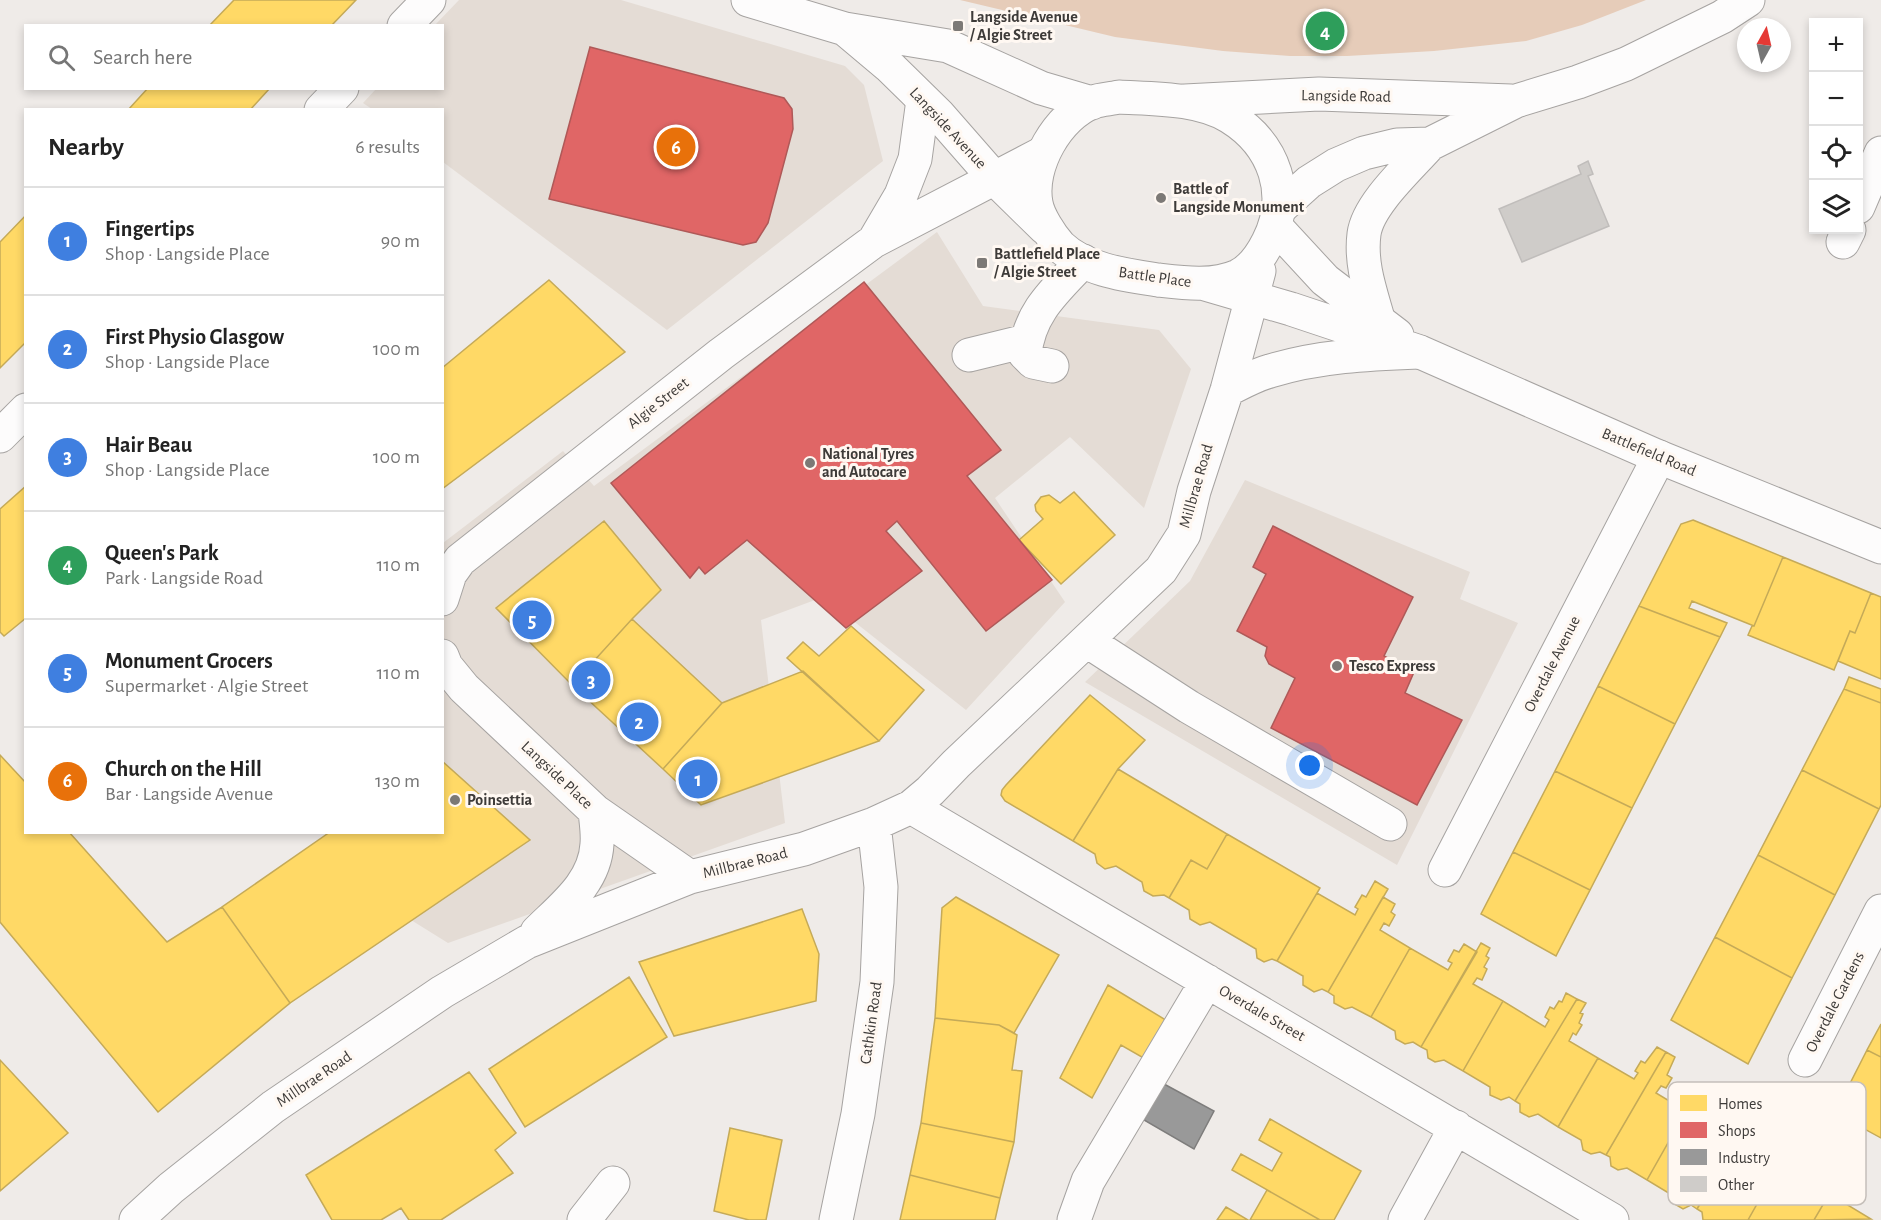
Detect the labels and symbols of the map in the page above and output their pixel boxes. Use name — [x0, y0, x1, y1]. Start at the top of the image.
place label: Langside Avenue / Algie Street — [969, 9, 1078, 43]
pin: 4 — [1306, 9, 1344, 54]
north arrow — [1737, 18, 1791, 72]
marker: Langside Avenue / Algie Street — [951, 19, 965, 33]
street label: Langside Avenue — [906, 84, 990, 172]
street label: Langside Road — [1301, 87, 1391, 105]
pin: 6 — [656, 124, 696, 170]
place label: Battle of Langside Monument — [1173, 181, 1305, 215]
marker: Battle of Langside Monument — [1154, 191, 1168, 205]
place label: Battlefield Place / Algie Street — [993, 246, 1101, 280]
marker: Battlefield Place / Algie Street — [975, 256, 989, 270]
street label: Battle Place — [1118, 264, 1192, 290]
street label: Algie Street — [624, 374, 692, 432]
street label: Battlefield Road — [1600, 425, 1698, 479]
street label: Millbrae Road — [1176, 442, 1216, 530]
place label: National Tyres and Autocare — [822, 446, 914, 480]
marker: National Tyres and Autocare — [803, 456, 817, 470]
pin: 5 — [512, 598, 552, 642]
street label: Overdale Avenue — [1521, 613, 1583, 715]
pin: 3 — [572, 658, 610, 702]
place label: Tesco Express — [1349, 658, 1435, 674]
marker: Tesco Express — [1330, 659, 1344, 673]
pin: 2 — [620, 700, 658, 744]
street label: Langside Place — [518, 738, 596, 812]
your location — [1295, 751, 1324, 780]
pin: 1 — [678, 756, 718, 802]
place label: Poinsettia — [467, 792, 533, 808]
marker: Poinsettia — [448, 793, 462, 807]
street label: Millbrae Road — [701, 845, 789, 881]
street label: Overdale Gardens — [1803, 949, 1867, 1055]
street label: Cathkin Road — [857, 981, 885, 1065]
street label: Overdale Street — [1216, 982, 1308, 1044]
street label: Millbrae Road — [274, 1048, 354, 1110]
legend — [1668, 1082, 1866, 1205]
text: Homes — [1718, 1096, 1762, 1112]
text: Shops — [1718, 1123, 1756, 1139]
text: Industry — [1718, 1150, 1770, 1167]
text: Other — [1718, 1177, 1755, 1193]

